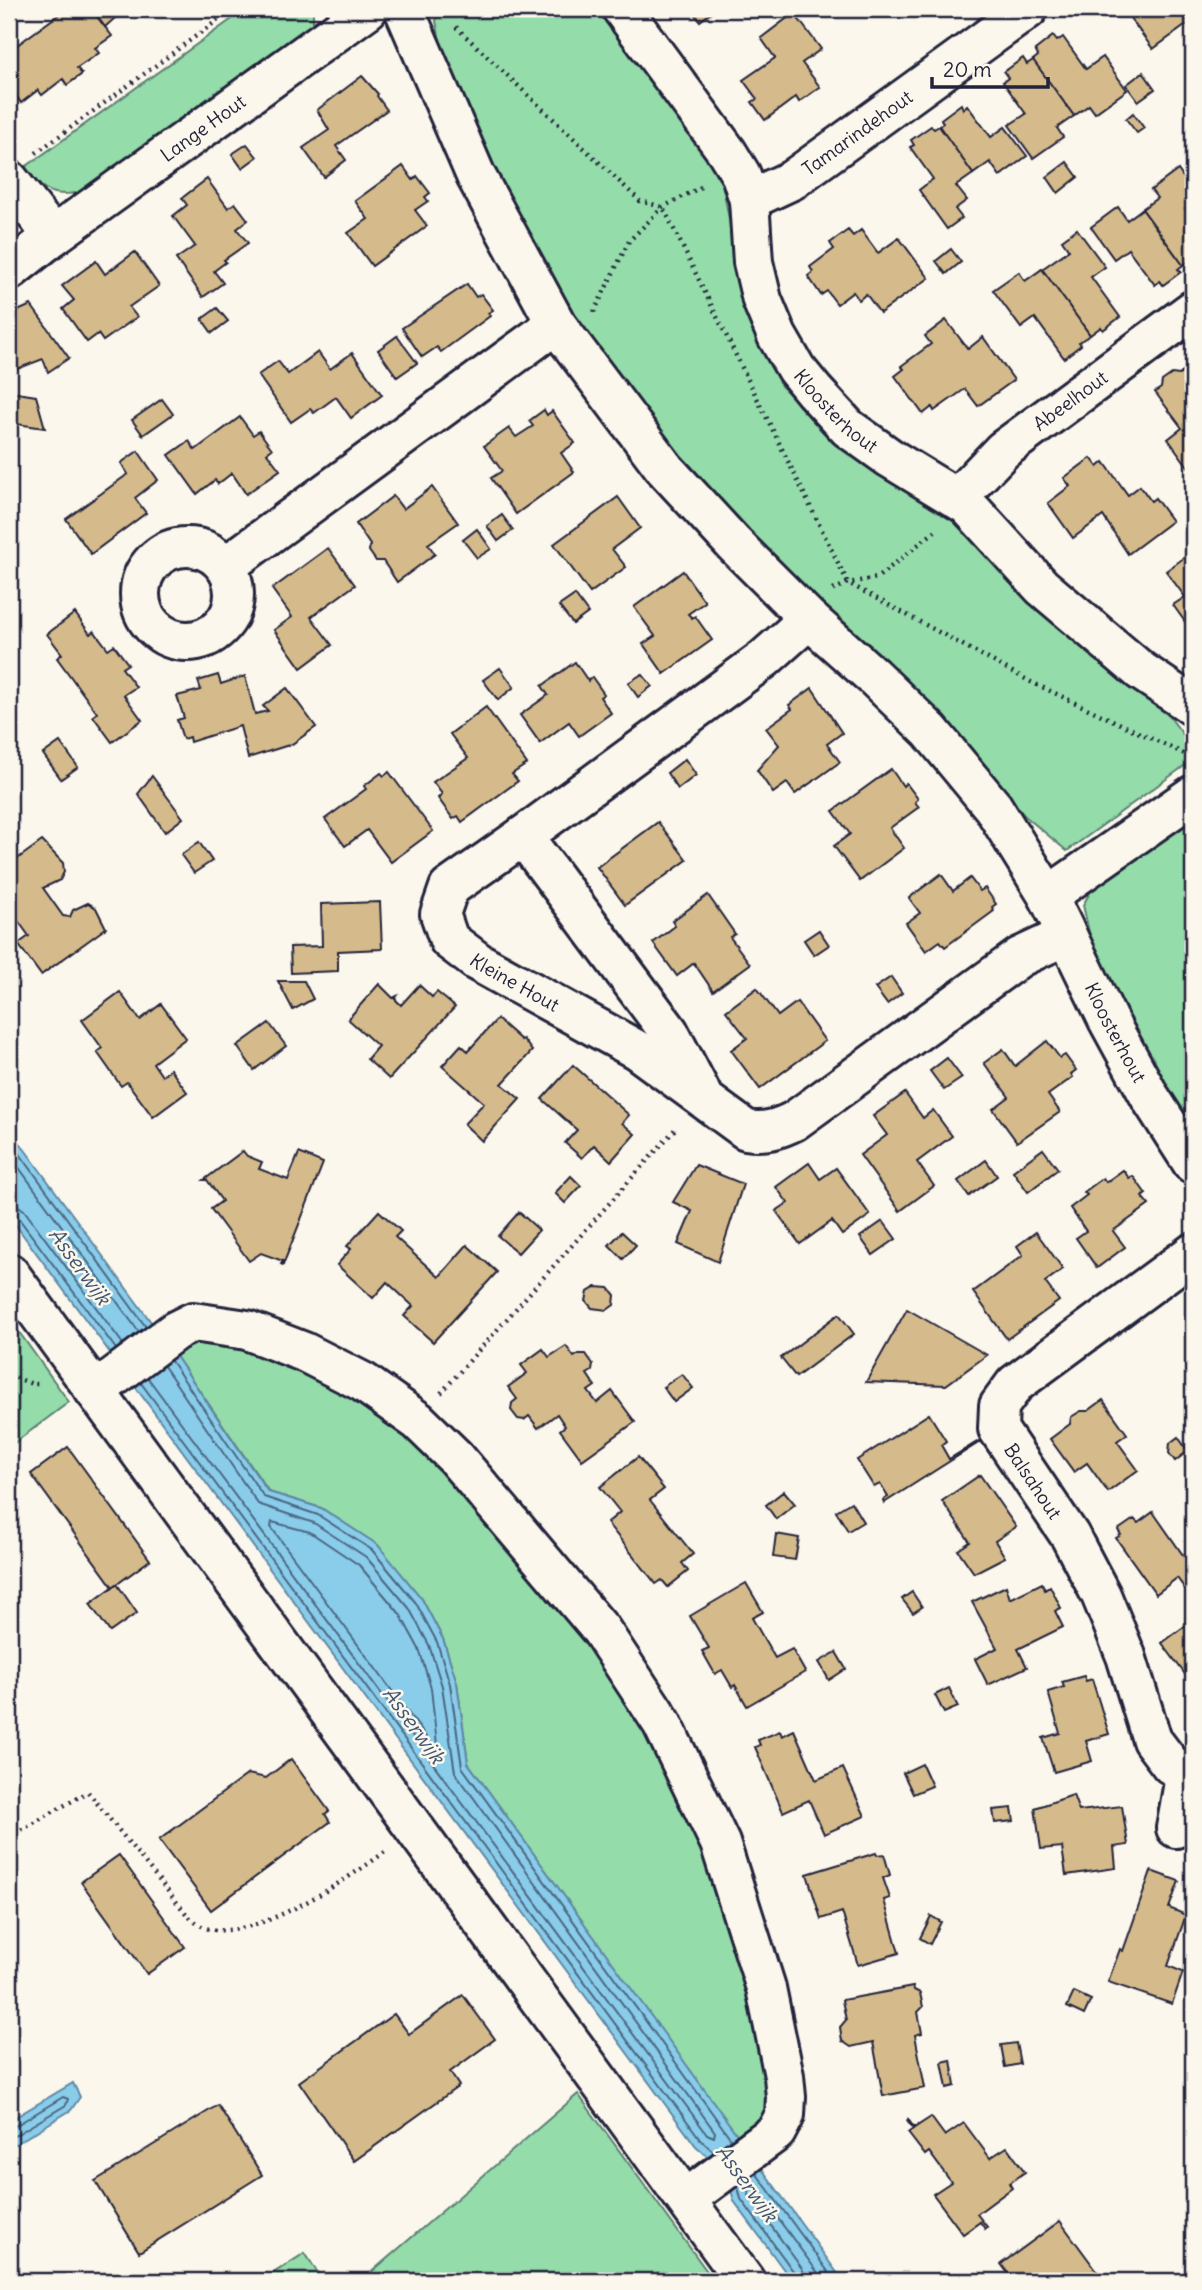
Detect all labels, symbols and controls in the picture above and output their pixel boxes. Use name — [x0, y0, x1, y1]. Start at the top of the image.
scale bar — [932, 46, 1048, 90]
text: 20 m — [943, 56, 992, 83]
street label: Tamarindehout — [797, 85, 917, 181]
street label: Lange Hout — [156, 89, 250, 167]
street label: Kloosterhout — [789, 364, 883, 458]
street label: Abeelhout — [1028, 365, 1112, 436]
street label: Kleine Hout — [465, 948, 564, 1017]
street label: Kloosterhout — [1080, 979, 1152, 1087]
water label: Asserwijk — [43, 1222, 118, 1311]
street label: Balsahout — [999, 1439, 1067, 1524]
water label: Asserwijk — [377, 1681, 452, 1770]
water label: Asserwijk — [710, 2139, 785, 2228]

